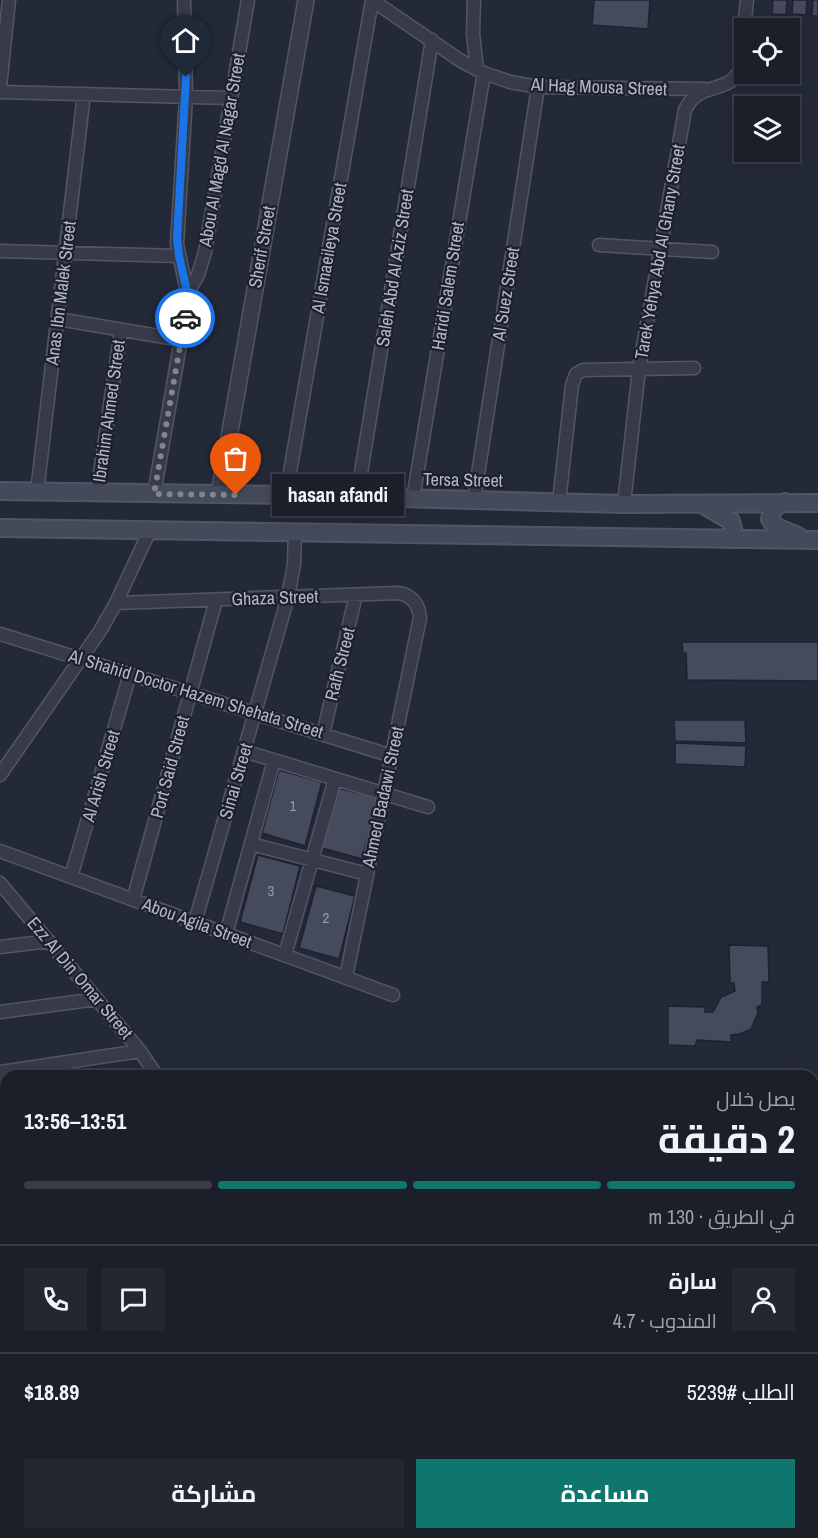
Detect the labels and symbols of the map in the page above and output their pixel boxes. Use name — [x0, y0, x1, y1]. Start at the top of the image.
pin — [160, 15, 211, 77]
street label: Abou Al Magd Al Nagar Street — [192, 51, 251, 250]
street label: Al Hag Mousa Street — [530, 72, 668, 101]
street label: Tarek Yehya Abd Al Ghany Street — [628, 142, 691, 361]
street label: Al Ismaeileya Street — [305, 181, 352, 316]
street label: Saleh Abd Al Aziz Street — [370, 187, 419, 349]
street label: Sherif Street — [242, 204, 281, 290]
street label: Anas Ibn Malek Street — [39, 219, 82, 368]
street label: Haridi Salem Street — [425, 220, 470, 352]
street label: Al Suez Street — [486, 245, 525, 343]
courier — [155, 288, 215, 348]
street label: Ibrahim Ahmed Street — [86, 338, 131, 484]
pin — [210, 433, 261, 495]
street label: Tersa Street — [423, 466, 503, 493]
callout: hasan afandi — [272, 474, 404, 516]
street label: Ghaza Street — [231, 583, 319, 612]
street label: Rafh Street — [318, 625, 361, 703]
street label: Al Shahid Doctor Hazem Shehata Street — [65, 643, 327, 744]
street label: Port Said Street — [144, 713, 195, 821]
street label: Ahmed Badawi Street — [355, 724, 410, 871]
street label: Al Arish Street — [75, 727, 126, 826]
street label: Sinai Street — [213, 740, 258, 822]
house number: 1 — [290, 795, 297, 816]
house number: 3 — [268, 880, 275, 901]
street label: Abou Agila Street — [138, 891, 255, 954]
house number: 2 — [323, 907, 330, 928]
street label: Ezz Al Din Omar Street — [22, 911, 139, 1044]

